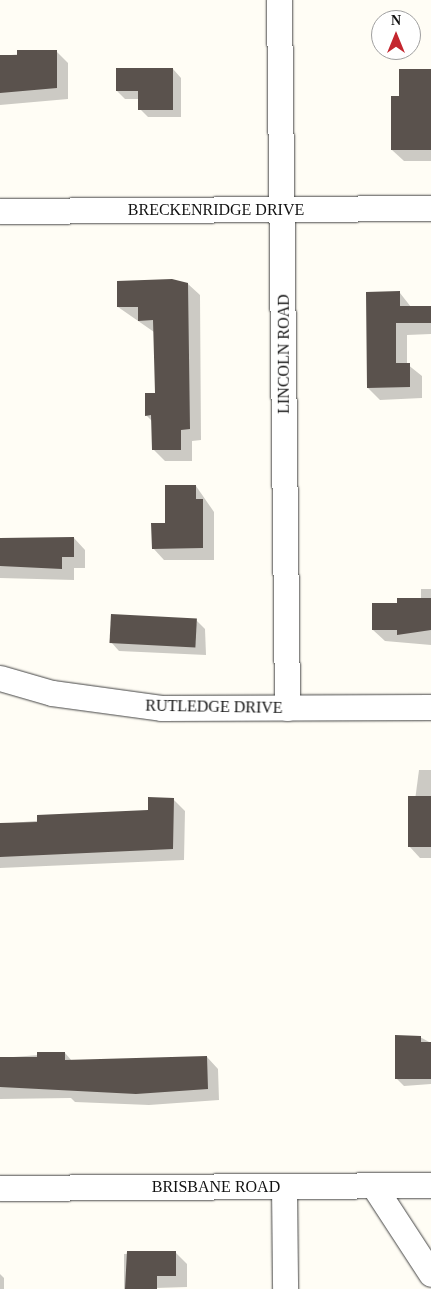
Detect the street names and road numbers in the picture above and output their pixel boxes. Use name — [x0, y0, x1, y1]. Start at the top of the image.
street label: BRECKENRIDGE DRIVE — [128, 200, 304, 220]
street label: LINCOLN ROAD — [274, 294, 294, 414]
street label: RUTLEDGE DRIVE — [145, 696, 283, 718]
street label: BRISBANE ROAD — [152, 1177, 280, 1197]

